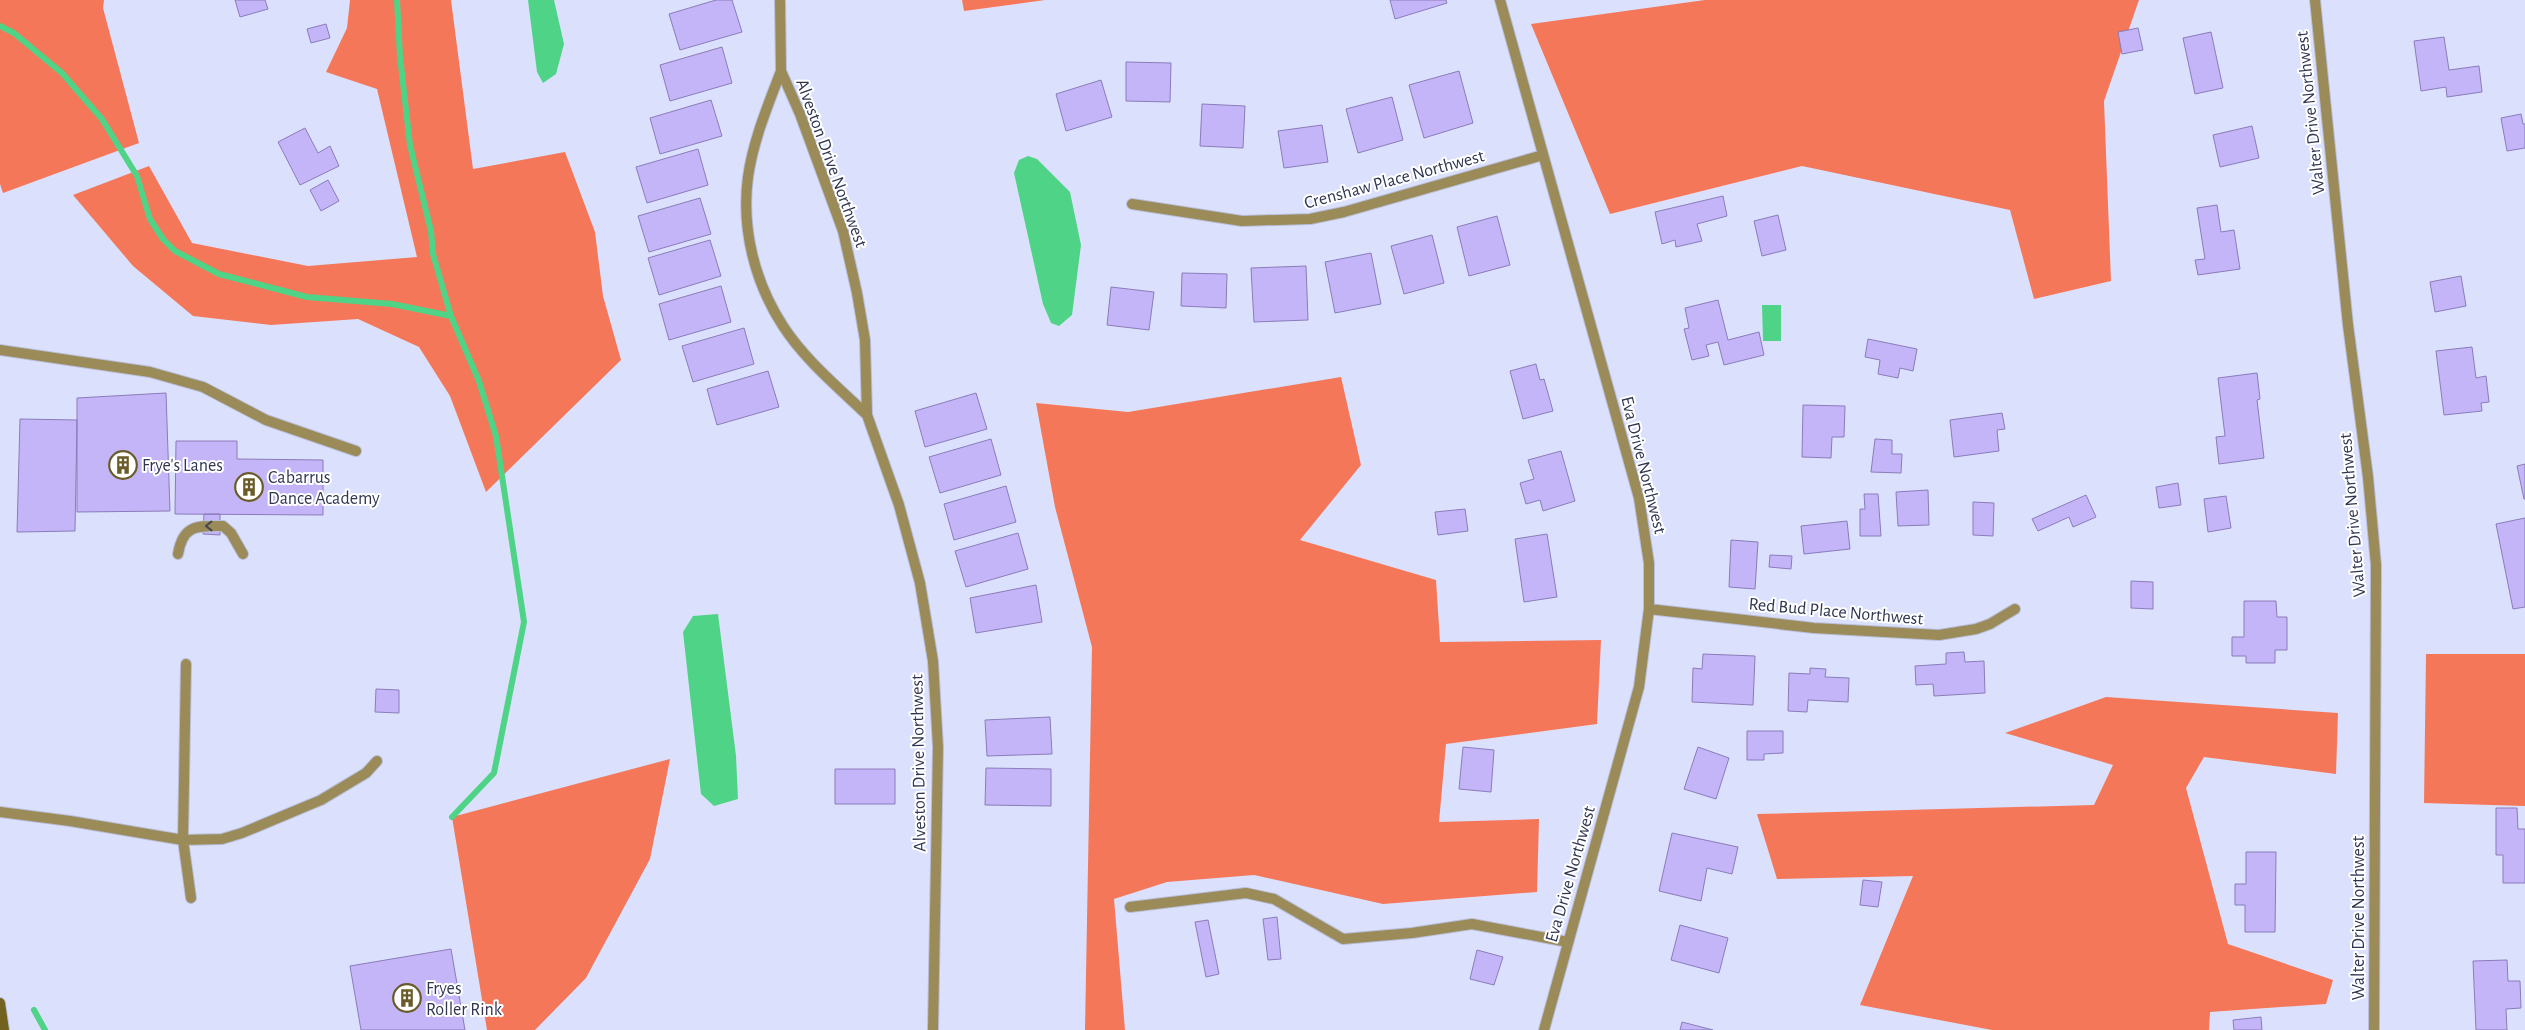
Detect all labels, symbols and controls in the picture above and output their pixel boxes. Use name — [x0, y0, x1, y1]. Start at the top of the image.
street label: Walter Drive Northwest — [2293, 30, 2329, 196]
street label: Alveston Drive Northwest — [792, 77, 870, 250]
street label: Crenshaw Place Northwest — [1302, 147, 1486, 213]
street label: Eva Drive Northwest — [1617, 395, 1669, 536]
street label: Walter Drive Northwest — [2337, 432, 2369, 598]
building icon: Frye's Lanes — [108, 450, 138, 480]
place label: Frye's Lanes — [142, 457, 223, 475]
place label: Cabarrus Dance Academy — [268, 469, 380, 508]
building icon: Cabarrus Dance Academy — [234, 472, 264, 502]
one-way arrow — [205, 521, 213, 531]
street label: Red Bud Place Northwest — [1748, 595, 1924, 629]
street label: Alveston Drive Northwest — [908, 674, 930, 852]
street label: Eva Drive Northwest — [1543, 804, 1599, 944]
street label: Walter Drive Northwest — [2350, 835, 2368, 1000]
place label: Fryes Roller Rink — [426, 980, 503, 1019]
building icon: Fryes Roller Rink — [392, 983, 422, 1013]

